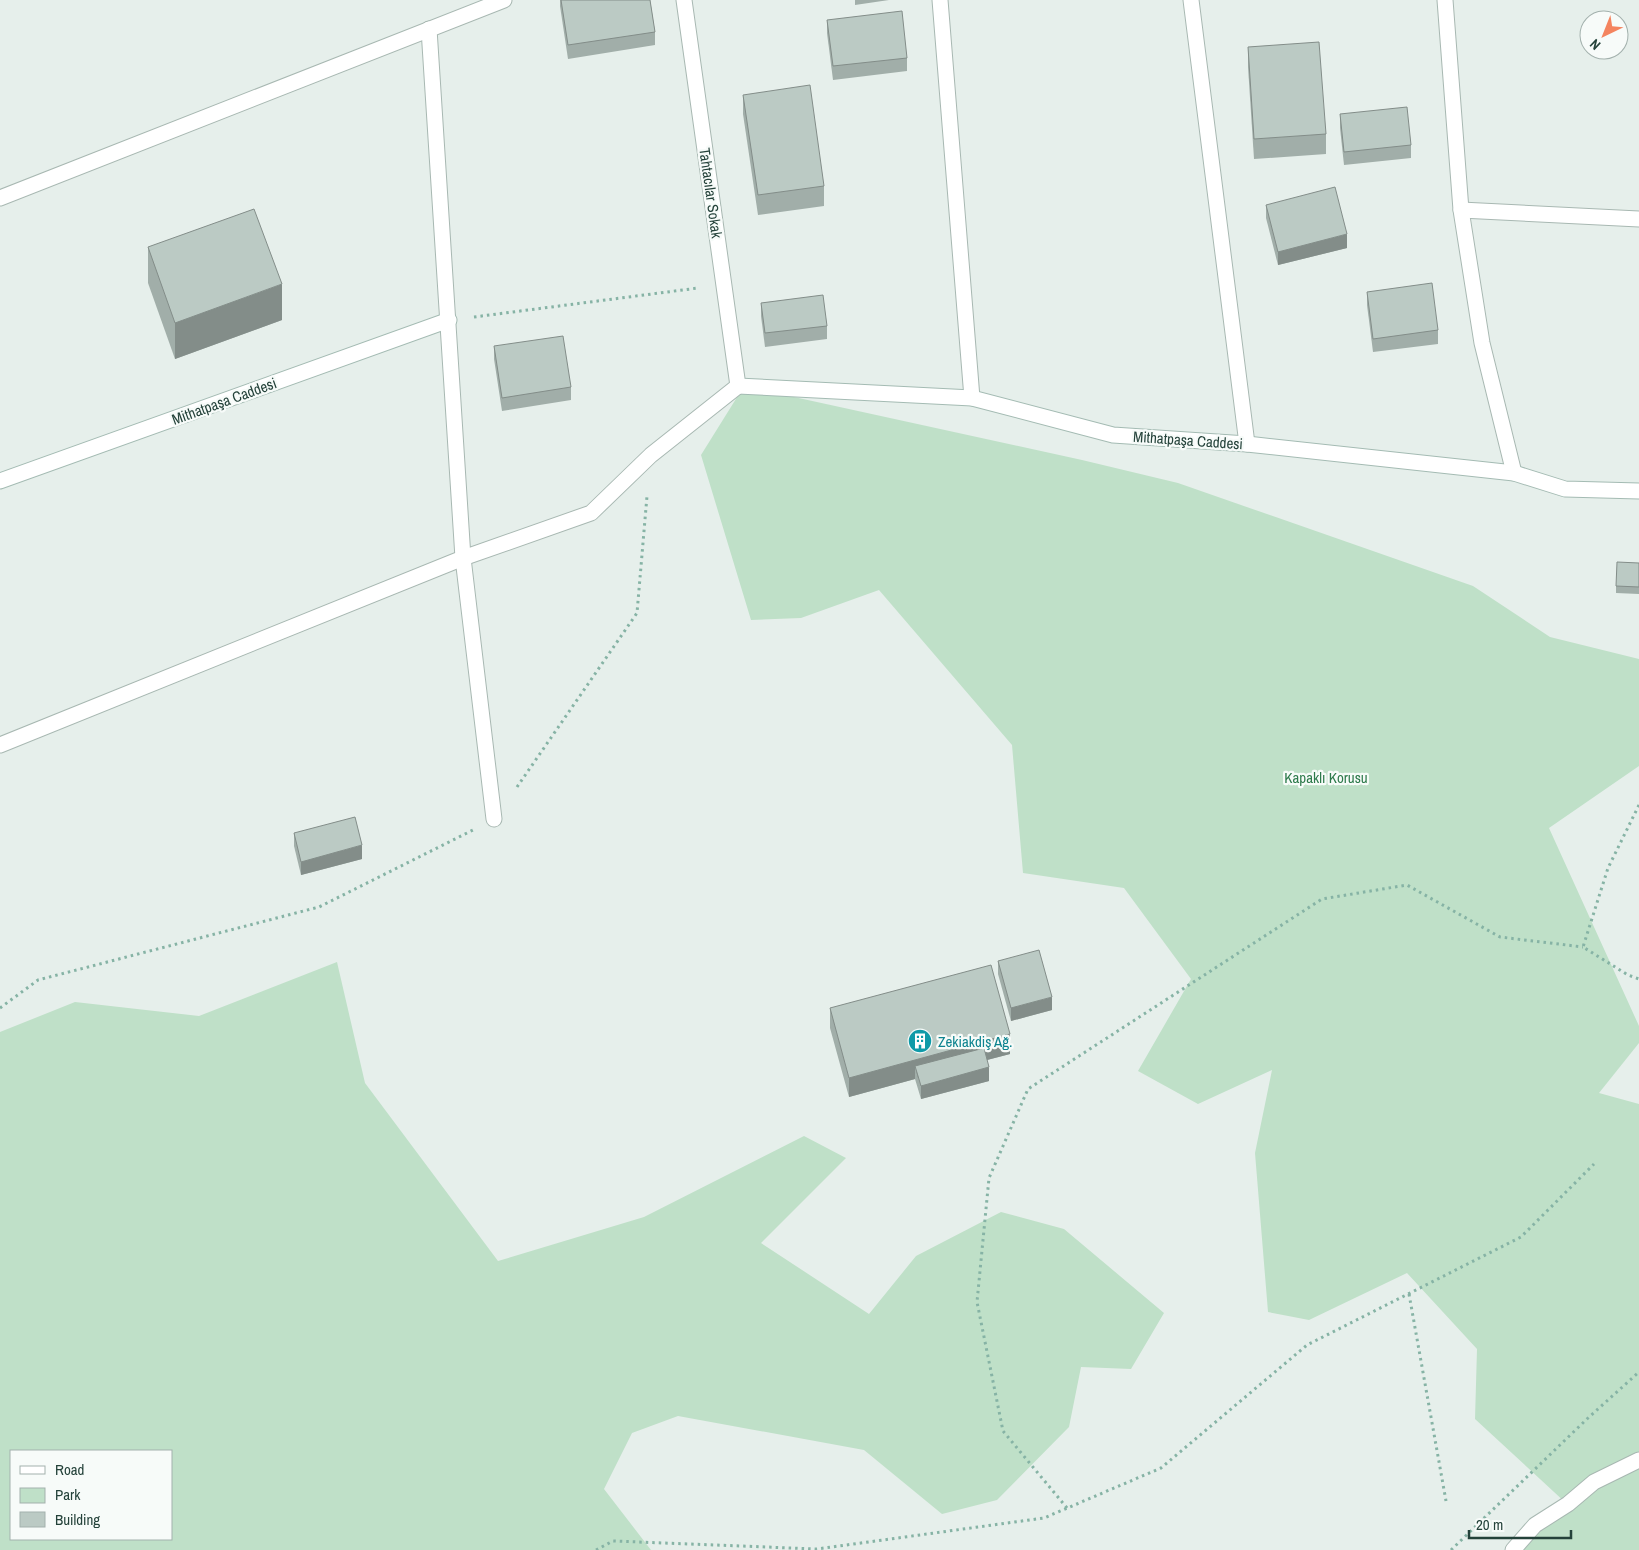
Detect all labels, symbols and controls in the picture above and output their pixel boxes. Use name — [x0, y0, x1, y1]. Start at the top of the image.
north arrow — [1579, 10, 1629, 60]
text: N — [1586, 35, 1604, 54]
street label: Tahtacılar Sokak — [694, 146, 728, 240]
street label: Mithatpaşa Caddesi — [169, 372, 279, 430]
street label: Mithatpaşa Caddesi — [1132, 426, 1244, 454]
park label: Kapaklı Korusu — [1284, 767, 1368, 788]
building icon: Zekiakdiş Ağ. — [907, 1028, 933, 1054]
place label: Zekiakdiş Ağ. — [938, 1031, 1013, 1052]
legend — [10, 1450, 172, 1540]
text: Road — [55, 1459, 84, 1480]
text: Park — [55, 1484, 81, 1505]
scale bar — [1469, 1508, 1572, 1540]
text: Building — [55, 1509, 100, 1530]
text: 20 m — [1476, 1514, 1503, 1535]

